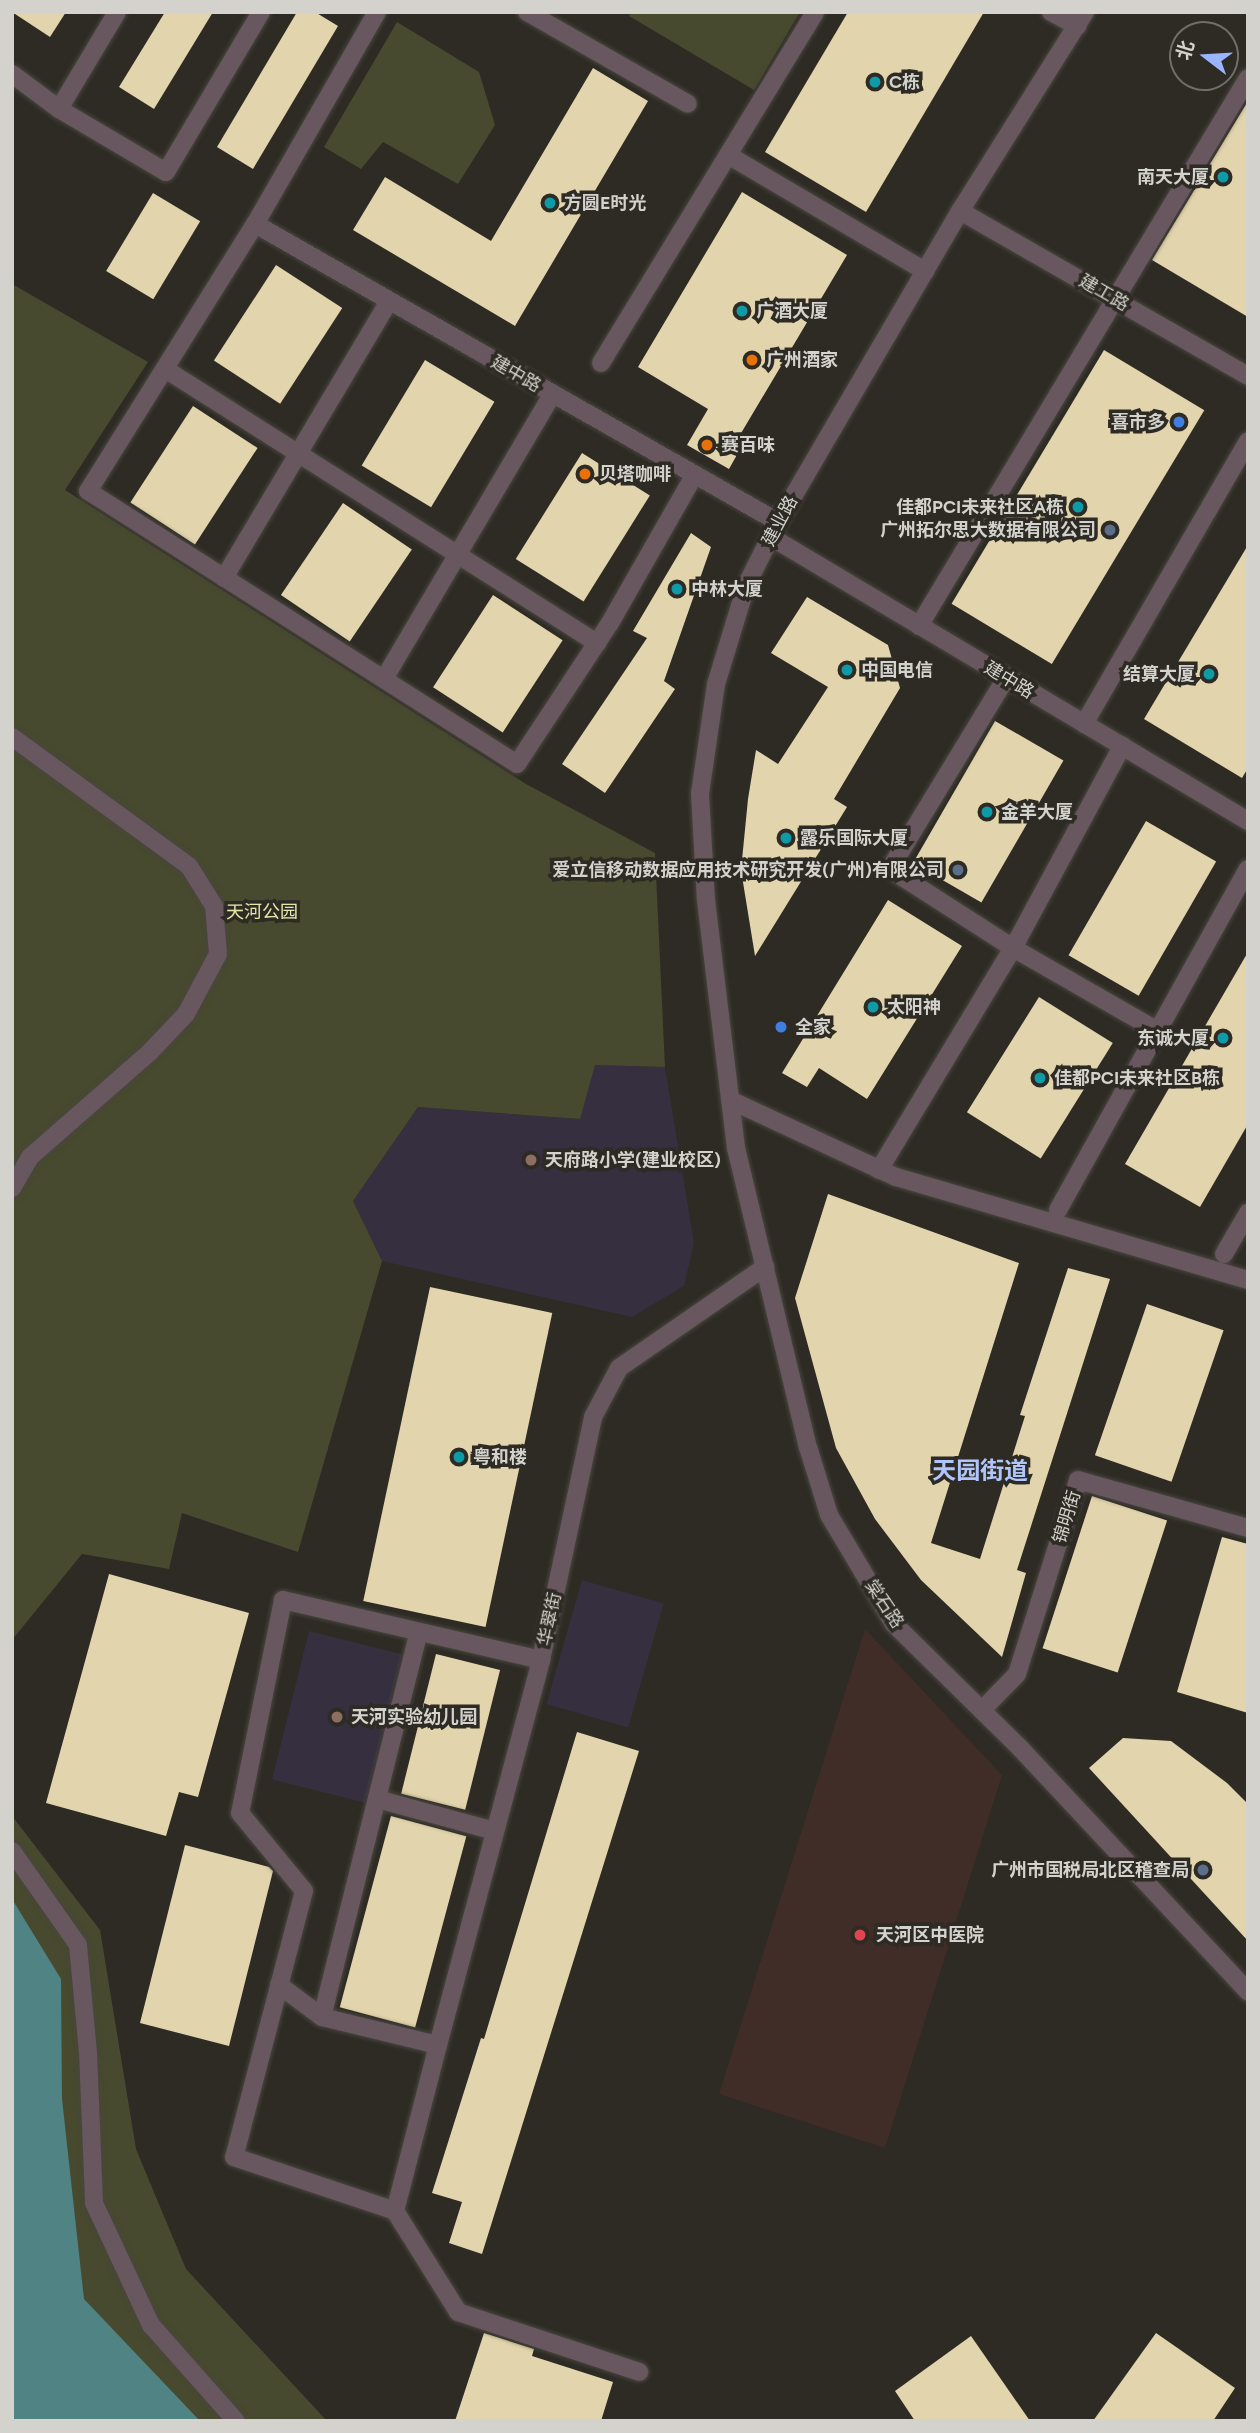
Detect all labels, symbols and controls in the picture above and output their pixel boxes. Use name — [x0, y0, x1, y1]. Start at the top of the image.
north arrow — [1169, 21, 1239, 91]
text: 北 — [1172, 38, 1199, 63]
place label: C栋 — [889, 71, 920, 93]
marker: C栋 — [867, 74, 883, 90]
place label: 南天大厦 — [1137, 166, 1209, 188]
marker: 南天大厦 — [1215, 169, 1231, 185]
place label: 方圆E时光 — [564, 192, 647, 214]
marker: 方圆E时光 — [542, 195, 558, 211]
street label: 建工路 — [1075, 270, 1133, 316]
place label: 广酒大厦 — [756, 300, 828, 322]
marker: 广酒大厦 — [734, 303, 750, 319]
place label: 广州酒家 — [766, 349, 838, 371]
street label: 建中路 — [487, 351, 545, 397]
marker: 广州酒家 — [744, 352, 760, 368]
place label: 喜市多 — [1111, 411, 1165, 433]
marker: 喜市多 — [1171, 414, 1187, 430]
place label: 赛百味 — [721, 434, 775, 456]
marker: 赛百味 — [699, 437, 715, 453]
place label: 贝塔咖啡 — [599, 463, 671, 485]
marker: 贝塔咖啡 — [577, 466, 593, 482]
street label: 建业路 — [758, 492, 802, 550]
place label: 佳都PCI未来社区A栋 — [896, 496, 1064, 518]
marker: 佳都PCI未来社区A栋 — [1070, 499, 1086, 515]
place label: 广州拓尔思大数据有限公司 — [880, 519, 1096, 541]
marker: 广州拓尔思大数据有限公司 — [1102, 522, 1118, 538]
place label: 中林大厦 — [691, 578, 763, 600]
marker: 中林大厦 — [669, 581, 685, 597]
street label: 建中路 — [980, 657, 1038, 703]
place label: 中国电信 — [861, 659, 933, 681]
marker: 中国电信 — [839, 662, 855, 678]
place label: 结算大厦 — [1123, 663, 1195, 685]
marker: 结算大厦 — [1201, 666, 1217, 682]
place label: 金羊大厦 — [1001, 801, 1073, 823]
marker: 金羊大厦 — [979, 804, 995, 820]
place label: 露乐国际大厦 — [800, 827, 908, 849]
marker: 露乐国际大厦 — [778, 830, 794, 846]
place label: 爱立信移动数据应用技术研究开发(广州)有限公司 — [552, 859, 944, 881]
marker: 爱立信移动数据应用技术研究开发(广州)有限公司 — [950, 862, 966, 878]
park label: 天河公园 — [226, 901, 298, 923]
place label: 太阳神 — [887, 996, 941, 1018]
marker: 太阳神 — [865, 999, 881, 1015]
place label: 全家 — [795, 1016, 831, 1038]
marker: 全家 — [773, 1019, 789, 1035]
place label: 东诚大厦 — [1137, 1027, 1209, 1049]
marker: 东诚大厦 — [1215, 1030, 1231, 1046]
place label: 佳都PCI未来社区B栋 — [1054, 1067, 1220, 1089]
marker: 佳都PCI未来社区B栋 — [1032, 1070, 1048, 1086]
place label: 天府路小学(建业校区) — [545, 1149, 721, 1171]
marker: 天府路小学(建业校区) — [523, 1152, 539, 1168]
place label: 粤和楼 — [473, 1446, 527, 1468]
marker: 粤和楼 — [451, 1449, 467, 1465]
district label: 天园街道 — [932, 1457, 1028, 1485]
street label: 锦明街 — [1049, 1488, 1085, 1546]
street label: 棠石路 — [860, 1576, 908, 1632]
street label: 华翠街 — [534, 1590, 566, 1648]
place label: 天河实验幼儿园 — [351, 1706, 477, 1728]
marker: 天河实验幼儿园 — [329, 1709, 345, 1725]
place label: 广州市国税局北区稽查局 — [991, 1859, 1189, 1881]
marker: 广州市国税局北区稽查局 — [1195, 1862, 1211, 1878]
place label: 天河区中医院 — [876, 1924, 984, 1946]
marker: 天河区中医院 — [850, 1925, 870, 1945]

